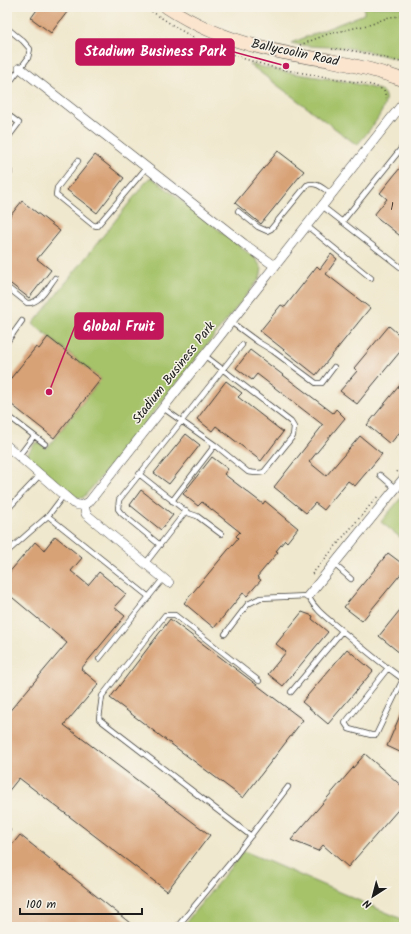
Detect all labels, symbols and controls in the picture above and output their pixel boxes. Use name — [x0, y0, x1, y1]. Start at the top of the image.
street label: Ballycoolin Road — [249, 33, 341, 73]
callout: Stadium Business Park — [76, 39, 234, 65]
text: Stadium Business Park — [84, 41, 227, 63]
house number: 1 — [390, 198, 394, 216]
callout: Global Fruit — [75, 313, 163, 339]
text: Global Fruit — [83, 316, 156, 338]
street label: Stadium Business Park — [127, 316, 221, 429]
north arrow — [353, 876, 393, 916]
scale bar — [20, 890, 142, 916]
text: N — [360, 894, 376, 913]
text: 100 m — [26, 895, 57, 914]

